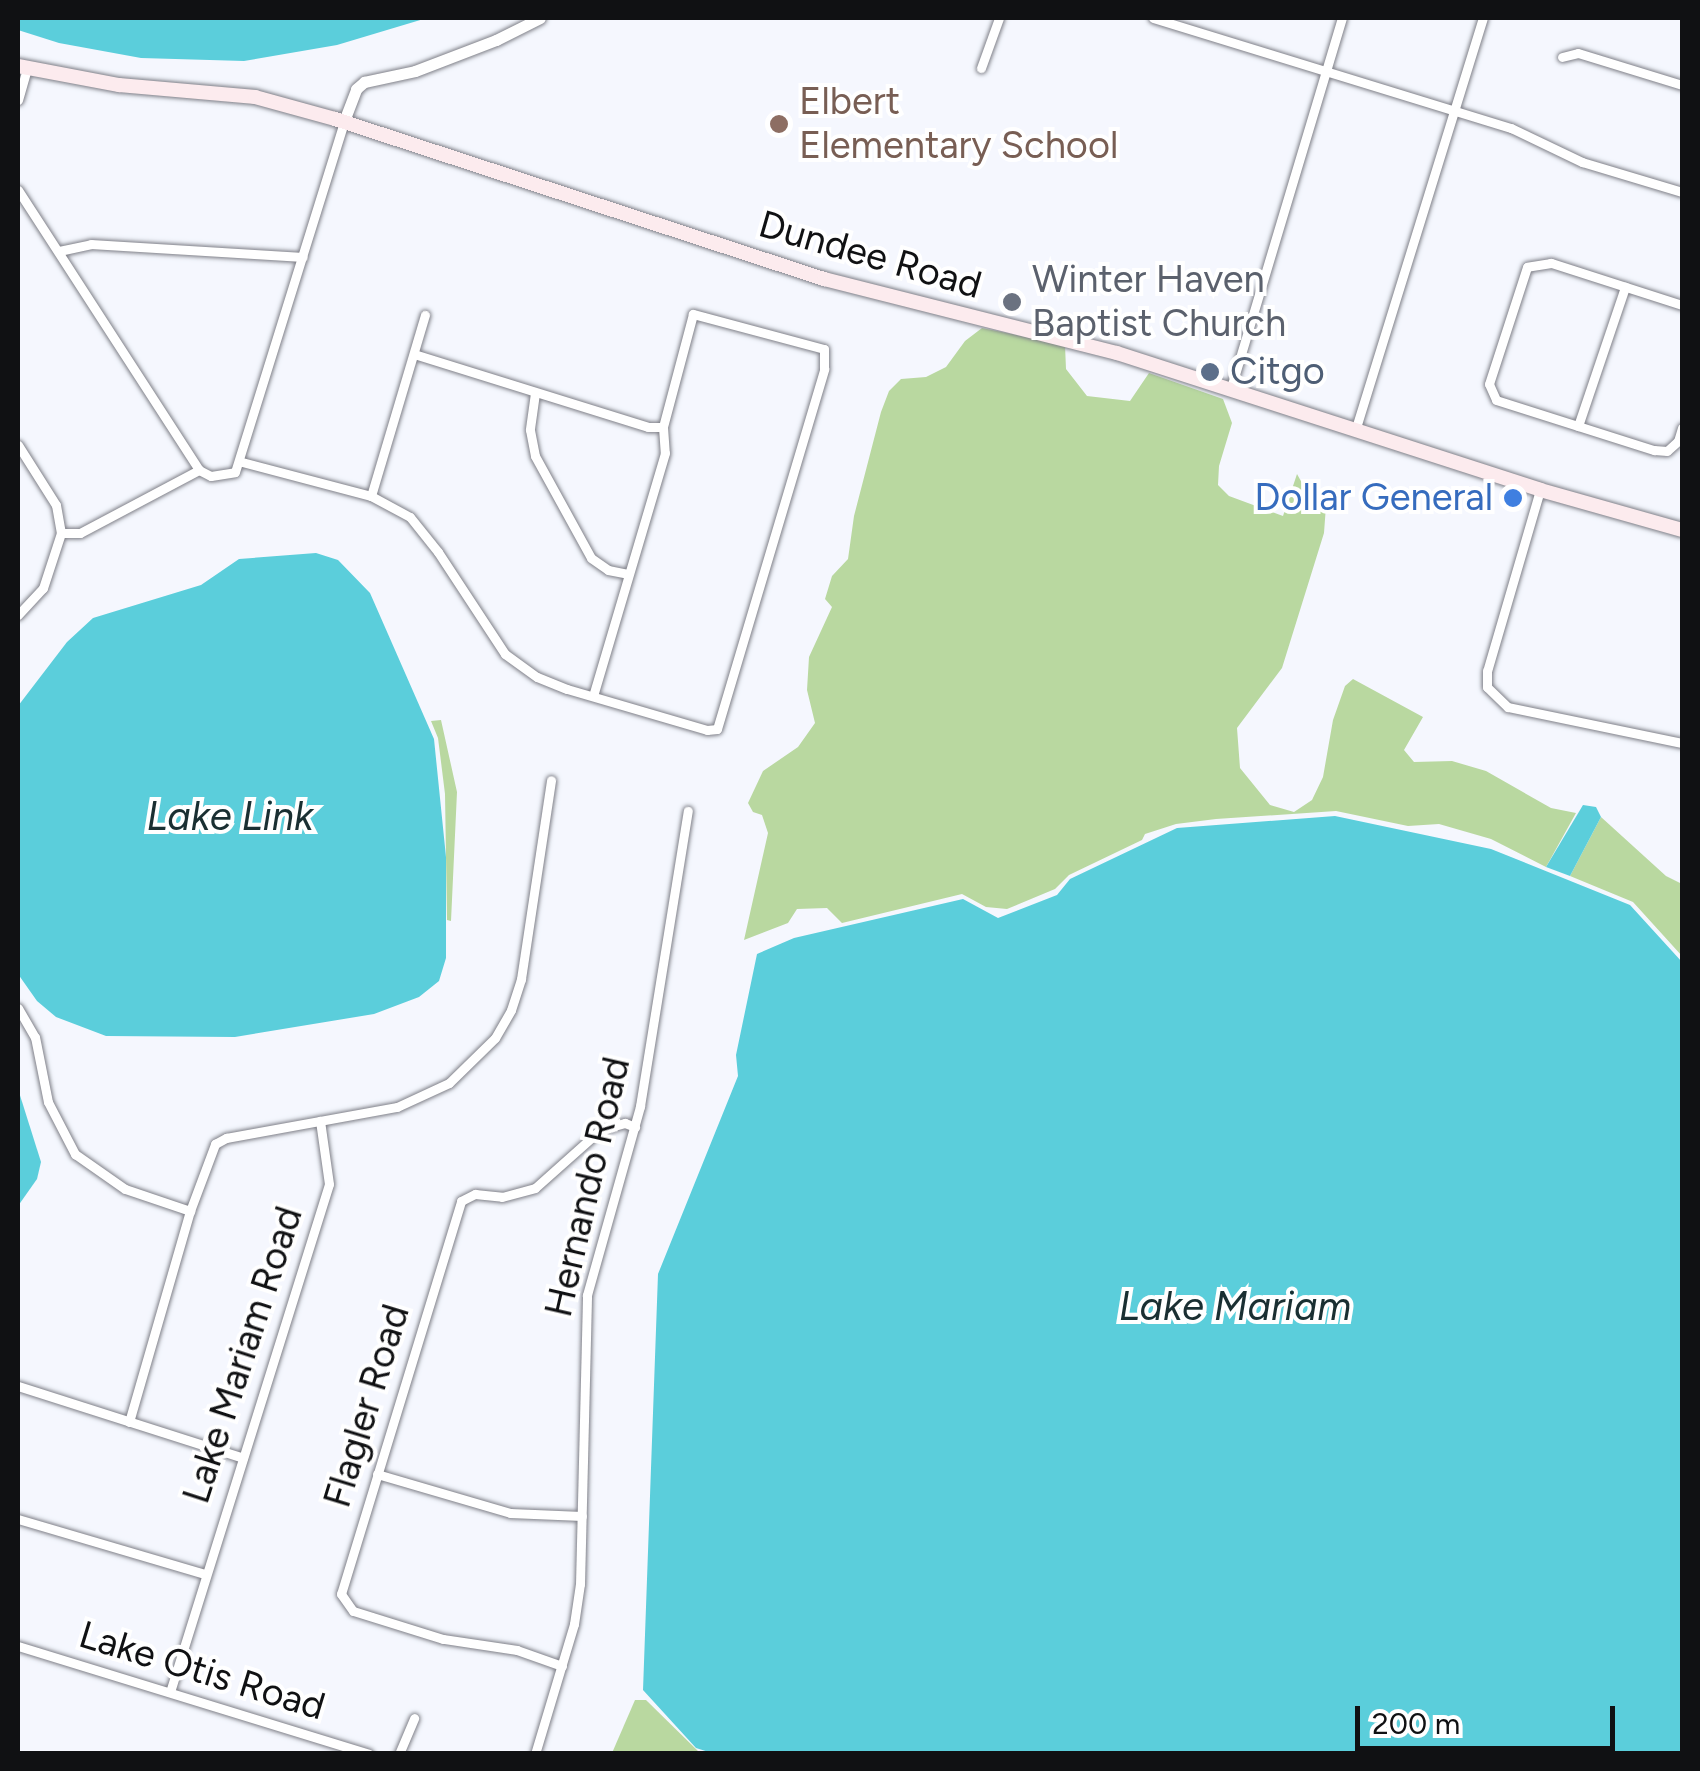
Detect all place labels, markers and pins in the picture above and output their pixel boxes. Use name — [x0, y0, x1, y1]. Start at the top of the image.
place label: Elbert Elementary School — [799, 79, 1118, 168]
marker: Elbert Elementary School — [768, 113, 790, 135]
place label: Winter Haven Baptist Church — [1032, 257, 1286, 346]
marker: Winter Haven Baptist Church — [1001, 291, 1023, 313]
place label: Citgo — [1230, 349, 1325, 395]
marker: Citgo — [1199, 361, 1221, 383]
place label: Dollar General — [1254, 475, 1493, 521]
marker: Dollar General — [1502, 487, 1524, 509]

